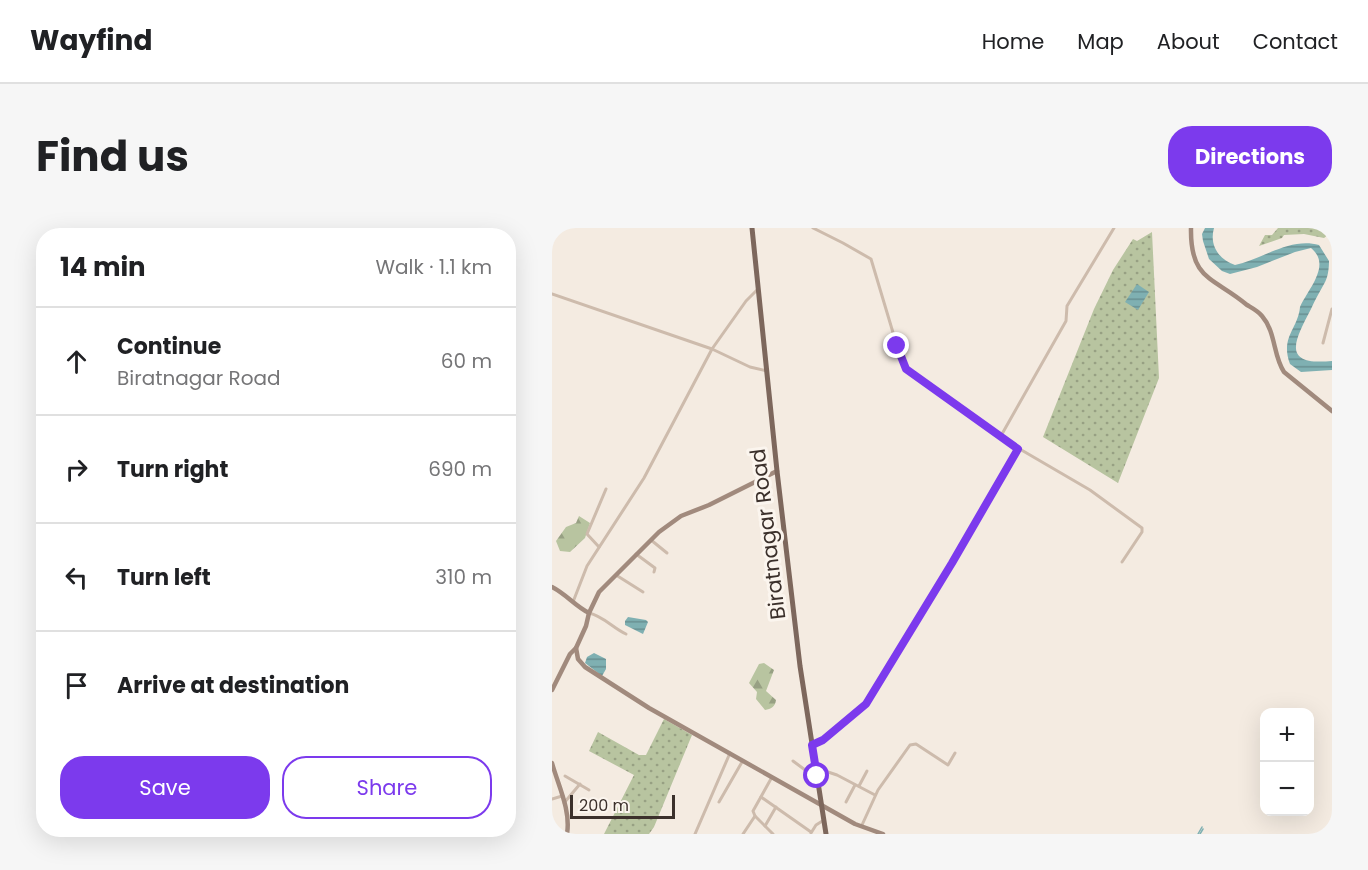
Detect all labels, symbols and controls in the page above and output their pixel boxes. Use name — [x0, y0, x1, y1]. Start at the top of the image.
text: Wayfind — [30, 21, 152, 60]
text: Home — [982, 27, 1044, 56]
text: Map — [1077, 27, 1124, 56]
text: About — [1157, 27, 1220, 56]
text: Contact — [1253, 27, 1338, 56]
button: Directions — [1168, 126, 1332, 187]
text: Find us — [36, 127, 189, 186]
text: 14 min — [60, 249, 146, 285]
text: Walk · 1.1 km — [376, 253, 492, 281]
text: Continue — [117, 331, 221, 362]
route end — [883, 332, 909, 358]
icon: ahead — [60, 345, 93, 378]
text: 60 m — [441, 347, 492, 375]
text: Biratnagar Road — [117, 364, 281, 392]
street label: Biratnagar Road — [743, 447, 792, 621]
icon: right — [60, 453, 93, 486]
text: Turn right — [117, 454, 228, 485]
text: 690 m — [428, 455, 492, 483]
icon: left — [60, 561, 93, 594]
text: Turn left — [117, 562, 211, 593]
text: 310 m — [435, 563, 492, 591]
icon: arrive — [60, 669, 93, 702]
text: Arrive at destination — [117, 670, 349, 701]
map controls — [1260, 708, 1314, 816]
button: + — [1260, 708, 1314, 762]
button: Save — [60, 756, 270, 819]
button: Share — [282, 756, 492, 819]
route start — [803, 762, 829, 788]
button: − — [1260, 762, 1314, 816]
scale bar — [570, 792, 675, 820]
text: 200 m — [579, 794, 629, 817]

